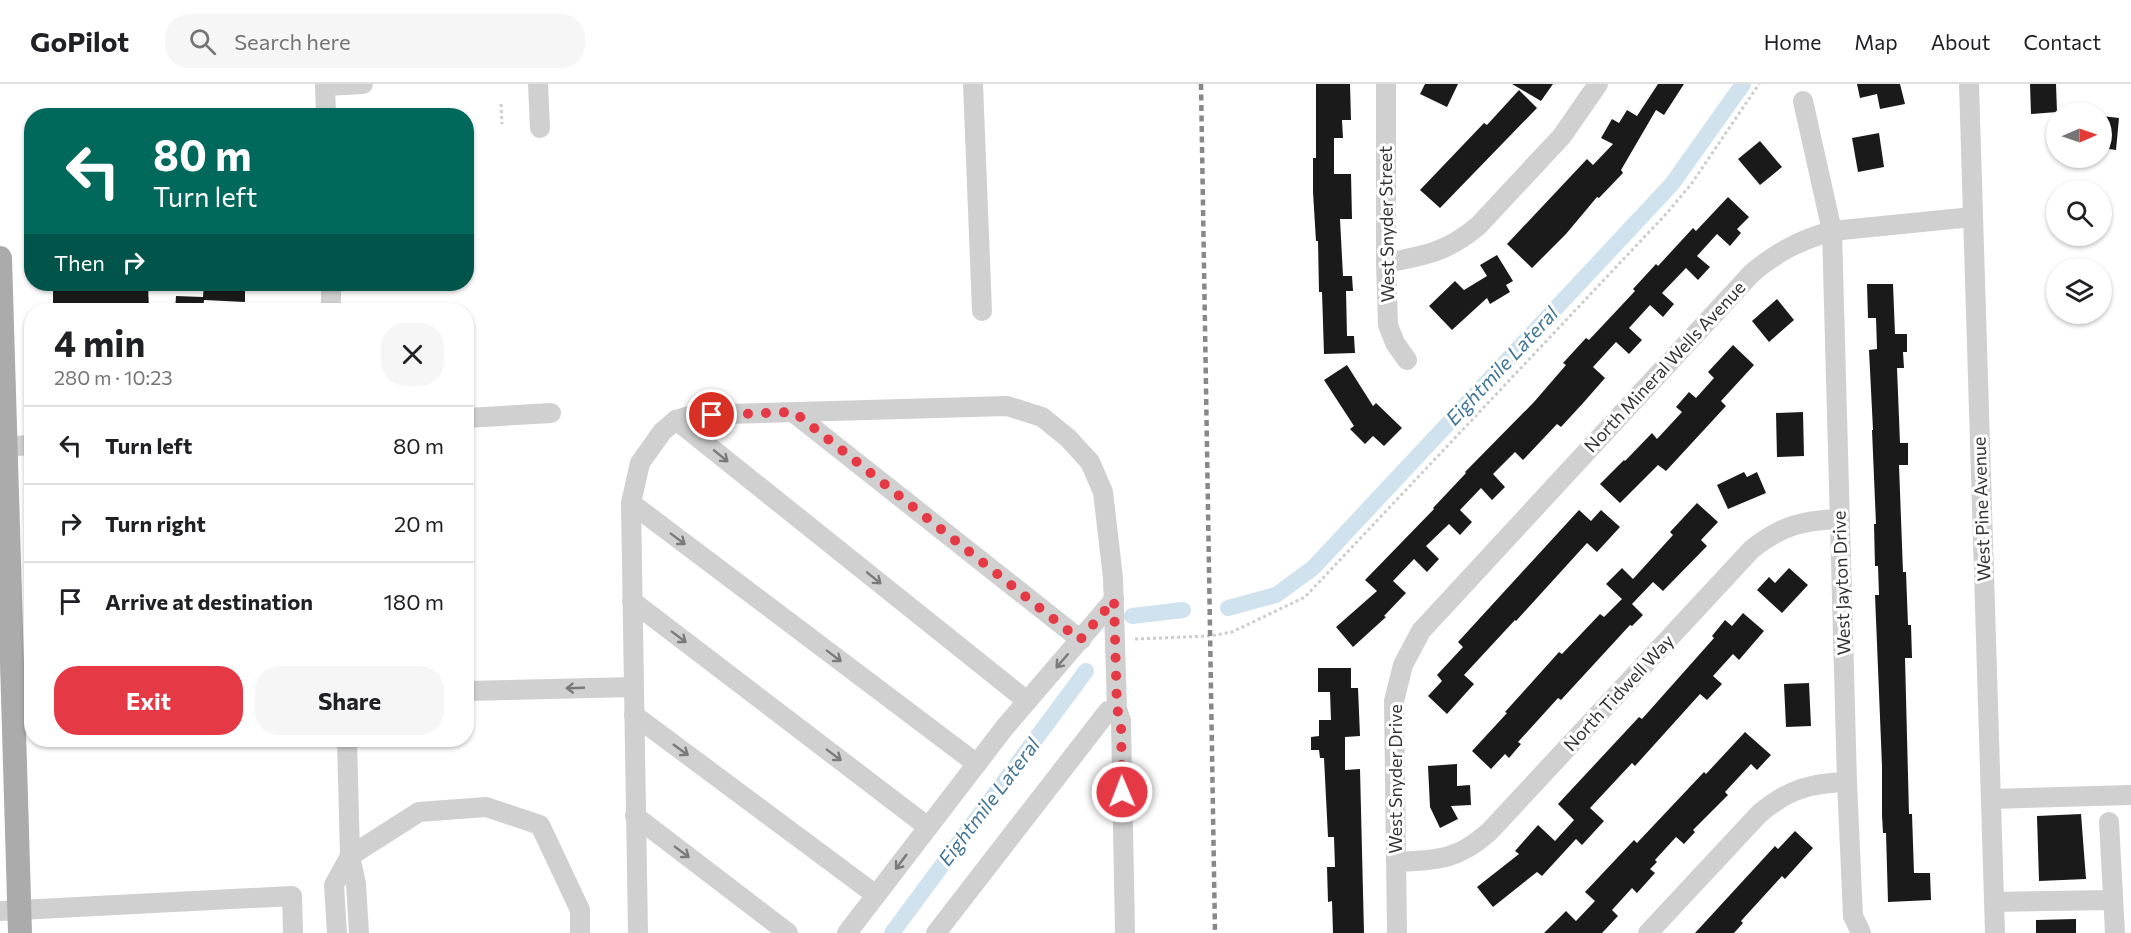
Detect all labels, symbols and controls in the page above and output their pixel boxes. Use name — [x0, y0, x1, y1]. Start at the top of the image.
search box — [165, 14, 585, 68]
text: GoPilot — [30, 24, 129, 58]
icon: search — [186, 25, 219, 58]
text: Search here — [234, 28, 351, 55]
text: Home — [1764, 29, 1821, 54]
text: Map — [1854, 29, 1898, 54]
text: About — [1931, 29, 1990, 54]
text: Contact — [2023, 29, 2101, 54]
north arrow — [2046, 102, 2112, 168]
map controls — [2046, 102, 2112, 324]
text: 80 m — [153, 128, 252, 180]
icon: left — [54, 132, 132, 210]
street label: West Snyder Street — [1374, 145, 1398, 303]
text: Turn left — [153, 180, 257, 213]
button: search — [2046, 180, 2112, 246]
icon: right — [117, 246, 150, 279]
text: Then — [54, 249, 105, 276]
button: layers — [2046, 258, 2112, 324]
street label: North Mineral Wells Avenue — [1579, 276, 1749, 457]
water label: Eightmile Lateral — [1440, 300, 1563, 430]
text: 4 min — [54, 320, 145, 364]
button: close — [381, 323, 444, 386]
text: 280 m · 10:23 — [54, 365, 173, 389]
pin — [686, 389, 737, 440]
icon: arrive — [695, 398, 728, 431]
icon: left — [54, 429, 87, 462]
text: Turn left — [105, 432, 192, 459]
text: 80 m — [393, 432, 444, 459]
street label: West Pine Avenue — [1967, 436, 1995, 582]
one-way arrow — [713, 450, 729, 463]
icon: right — [54, 507, 87, 540]
text: Turn right — [105, 510, 206, 537]
text: 20 m — [394, 510, 444, 537]
street label: West Jayton Drive — [1827, 510, 1855, 656]
one-way arrow — [669, 532, 685, 545]
one-way arrow — [865, 572, 881, 585]
icon: arrive — [54, 585, 87, 618]
text: Arrive at destination — [105, 588, 313, 615]
text: 180 m — [383, 588, 444, 615]
street label: North Tidwell Way — [1559, 629, 1678, 755]
one-way arrow — [670, 630, 686, 643]
one-way arrow — [825, 650, 841, 662]
one-way arrow — [1055, 653, 1069, 668]
button: Exit — [54, 666, 243, 735]
button: Share — [255, 666, 444, 735]
one-way arrow — [565, 682, 585, 694]
street label: West Snyder Drive — [1384, 704, 1406, 854]
water label: Eightmile Lateral — [932, 732, 1044, 870]
one-way arrow — [672, 744, 688, 757]
one-way arrow — [825, 749, 841, 761]
position arrow — [1090, 760, 1154, 824]
one-way arrow — [673, 845, 689, 858]
one-way arrow — [895, 854, 908, 870]

